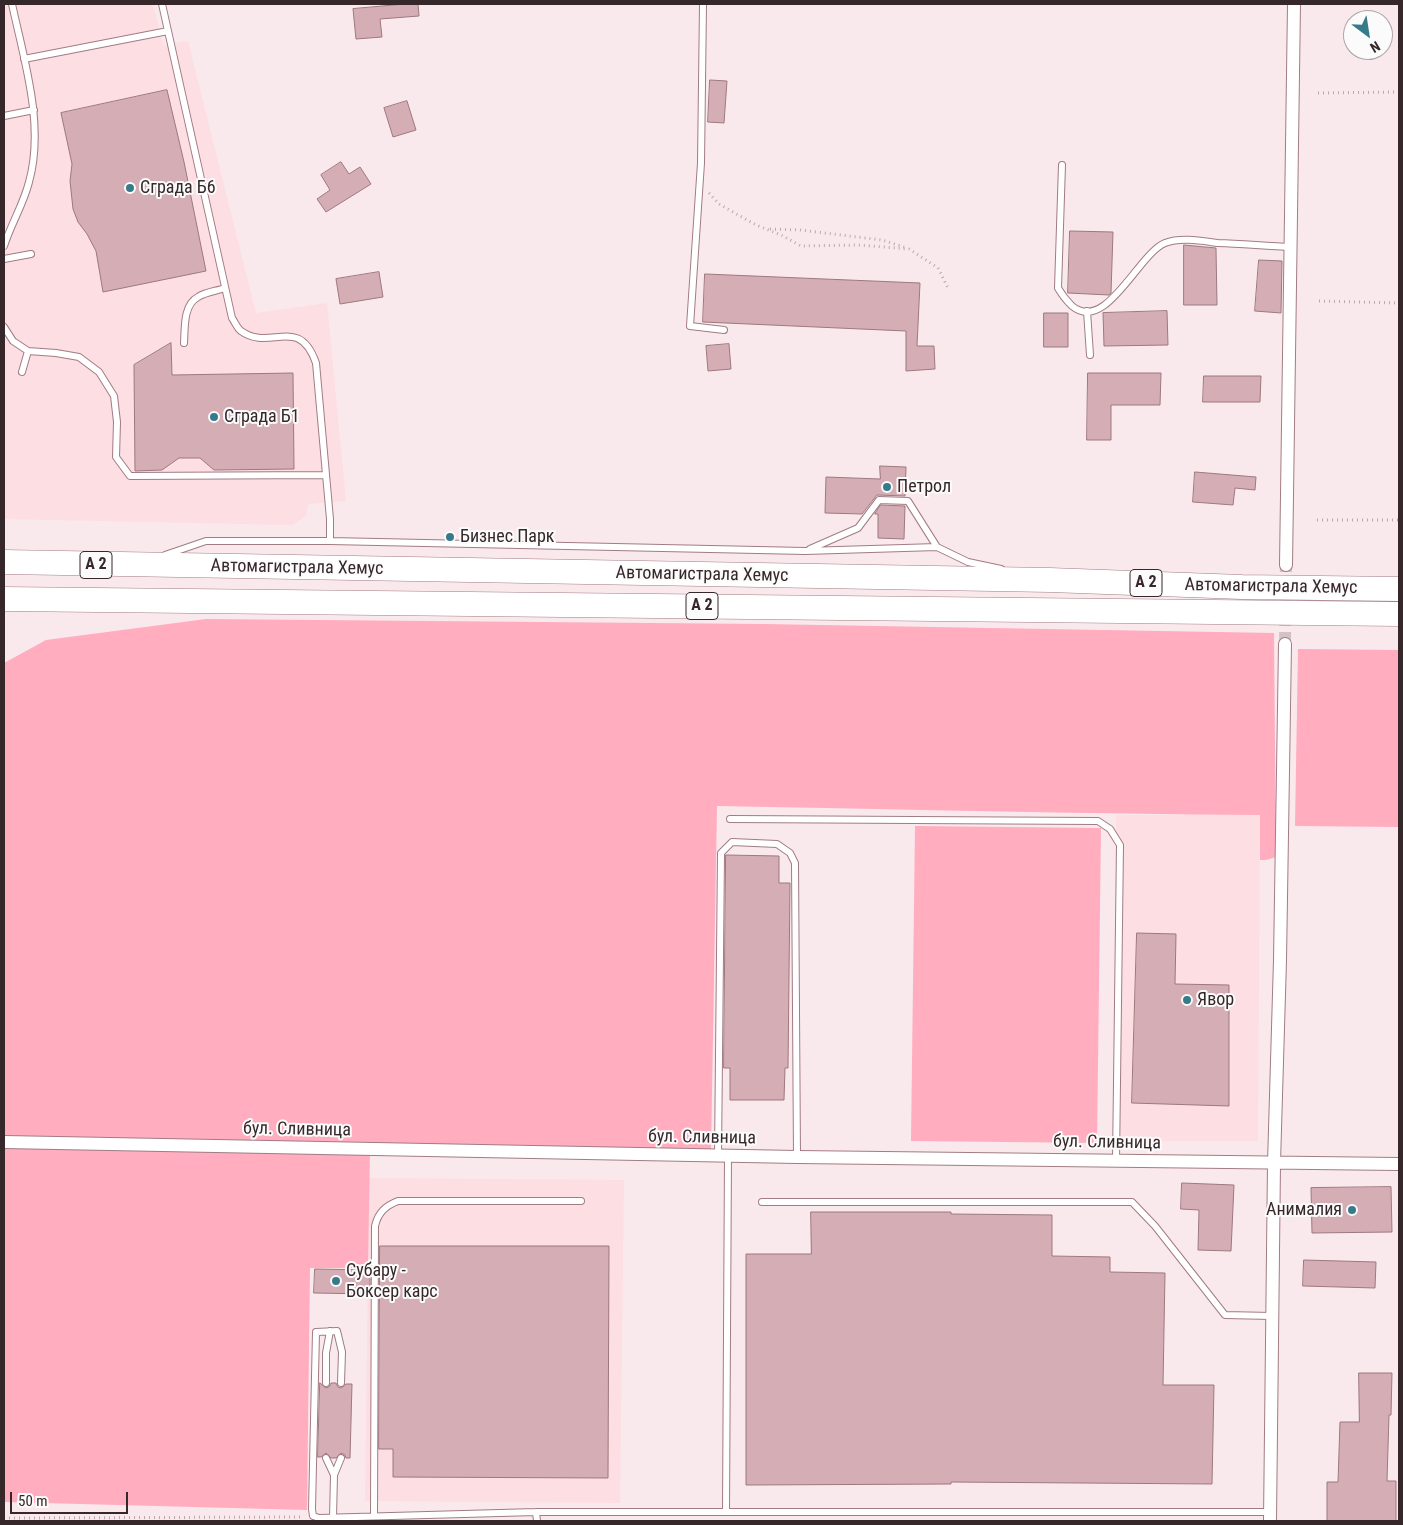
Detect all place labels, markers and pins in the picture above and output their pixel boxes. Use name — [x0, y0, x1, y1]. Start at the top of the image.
place label: Сграда Б6 — [140, 177, 216, 199]
marker: Сграда Б6 — [124, 182, 136, 194]
place label: Сграда Б1 — [224, 406, 300, 428]
marker: Сграда Б1 — [208, 411, 220, 423]
place label: Петрол — [897, 476, 951, 498]
marker: Петрол — [881, 481, 893, 493]
place label: Бизнес Парк — [460, 526, 554, 548]
marker: Бизнес Парк — [444, 531, 456, 543]
place label: Явор — [1197, 989, 1234, 1011]
marker: Явор — [1181, 994, 1193, 1006]
place label: Анималия — [1266, 1199, 1342, 1221]
marker: Анималия — [1346, 1204, 1358, 1216]
place label: Субару - Боксер карс — [346, 1260, 438, 1302]
marker: Субару - Боксер карс — [330, 1275, 342, 1287]

